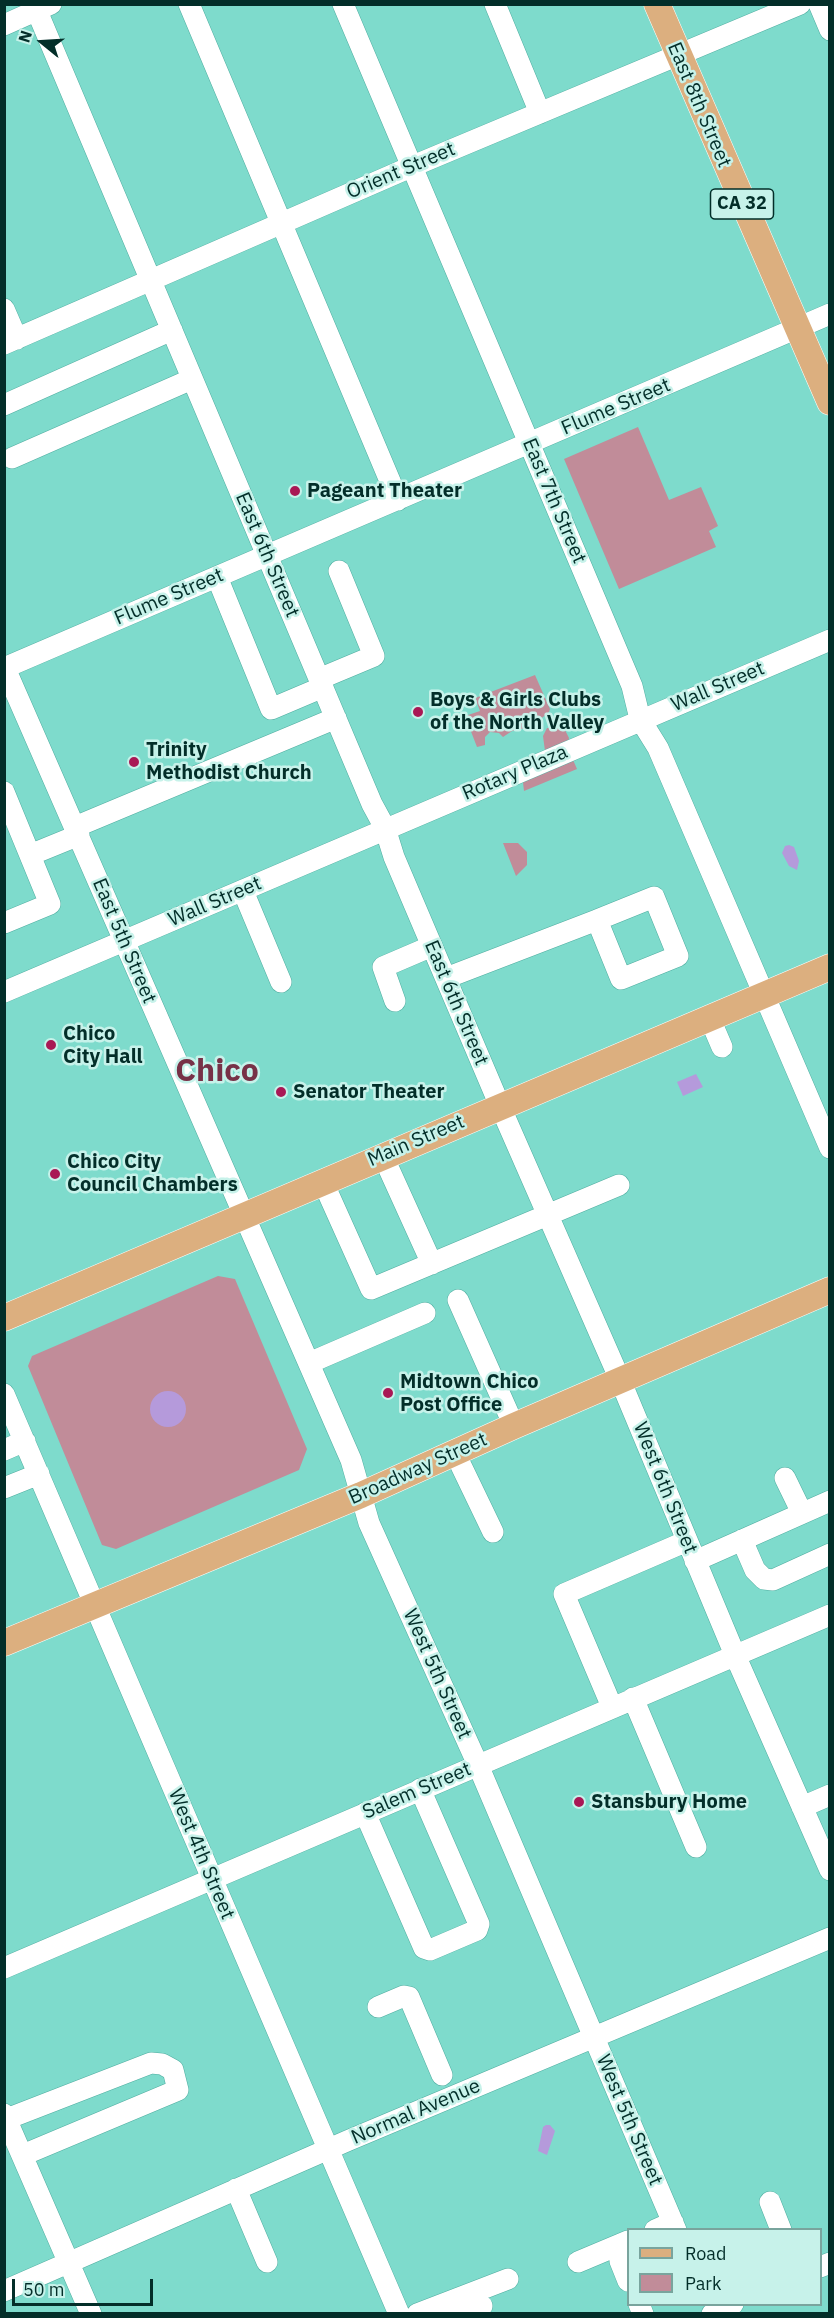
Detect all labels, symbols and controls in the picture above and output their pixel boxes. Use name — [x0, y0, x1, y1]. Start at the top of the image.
north arrow — [12, 12, 72, 72]
text: N — [14, 28, 36, 45]
street label: East 8th Street — [662, 39, 736, 171]
street label: Orient Street — [343, 137, 459, 205]
road number: CA 32 — [710, 189, 774, 219]
street label: Flume Street — [558, 373, 674, 441]
street label: East 7th Street — [517, 435, 591, 567]
place label: Pageant Theater — [307, 479, 462, 503]
marker: Pageant Theater — [288, 484, 302, 498]
street label: East 6th Street — [230, 489, 304, 621]
street label: Flume Street — [111, 563, 227, 631]
street label: Wall Street — [668, 657, 768, 717]
place label: Boys & Girls Clubs of the North Valley — [430, 688, 604, 735]
marker: Boys & Girls Clubs of the North Valley — [411, 705, 425, 719]
place label: Trinity Methodist Church — [146, 738, 312, 785]
street label: Rotary Plaza — [459, 740, 571, 806]
marker: Trinity Methodist Church — [127, 755, 141, 769]
street label: Wall Street — [165, 872, 265, 932]
street label: East 5th Street — [87, 875, 161, 1007]
street label: East 6th Street — [419, 937, 493, 1069]
place label: Chico City Hall — [63, 1022, 143, 1069]
marker: Chico City Hall — [44, 1038, 58, 1052]
district label: Chico — [175, 1053, 259, 1091]
place label: Senator Theater — [293, 1080, 445, 1104]
marker: Senator Theater — [274, 1085, 288, 1099]
street label: Main Street — [364, 1110, 468, 1172]
place label: Chico City Council Chambers — [67, 1150, 238, 1197]
marker: Chico City Council Chambers — [48, 1167, 62, 1181]
place label: Midtown Chico Post Office — [400, 1370, 539, 1417]
marker: Midtown Chico Post Office — [381, 1386, 395, 1400]
street label: West 6th Street — [628, 1419, 702, 1557]
street label: Broadway Street — [345, 1428, 491, 1510]
street label: West 5th Street — [398, 1605, 476, 1743]
street label: Salem Street — [359, 1757, 475, 1825]
street label: West 4th Street — [163, 1785, 239, 1923]
place label: Stansbury Home — [591, 1790, 747, 1814]
marker: Stansbury Home — [572, 1795, 586, 1809]
street label: West 5th Street — [591, 2051, 667, 2189]
street label: Normal Avenue — [348, 2074, 484, 2150]
legend — [627, 2228, 822, 2306]
text: Road — [685, 2242, 726, 2265]
scale bar — [15, 2267, 156, 2305]
text: Park — [685, 2272, 721, 2295]
text: 50 m — [23, 2278, 65, 2301]

